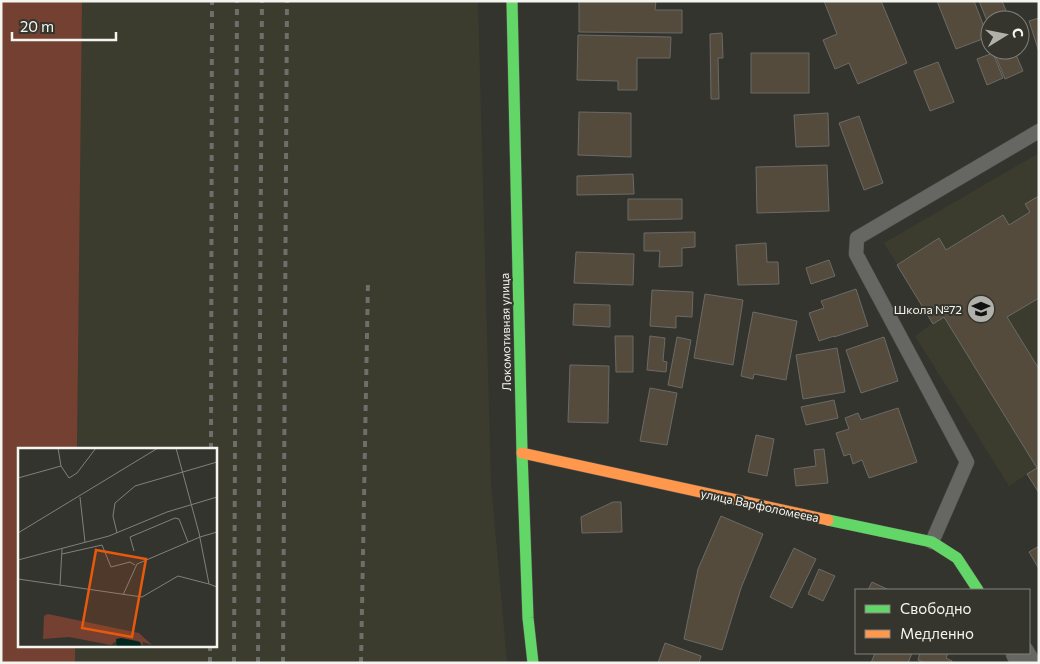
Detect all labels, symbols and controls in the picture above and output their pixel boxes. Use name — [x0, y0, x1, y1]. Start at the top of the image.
scale bar — [12, 10, 116, 42]
north arrow — [980, 10, 1030, 60]
text: 20 m — [20, 17, 54, 35]
text: С — [1009, 26, 1027, 39]
street label: Локомотивная улица — [497, 273, 513, 391]
school or university icon: Школа №72 — [966, 294, 996, 324]
place label: Школа №72 — [894, 302, 962, 316]
inset map — [18, 448, 216, 646]
street label: улица Варфоломеева — [700, 486, 820, 524]
legend — [855, 589, 1030, 654]
text: Свободно — [900, 599, 971, 617]
text: Медленно — [900, 624, 974, 642]

